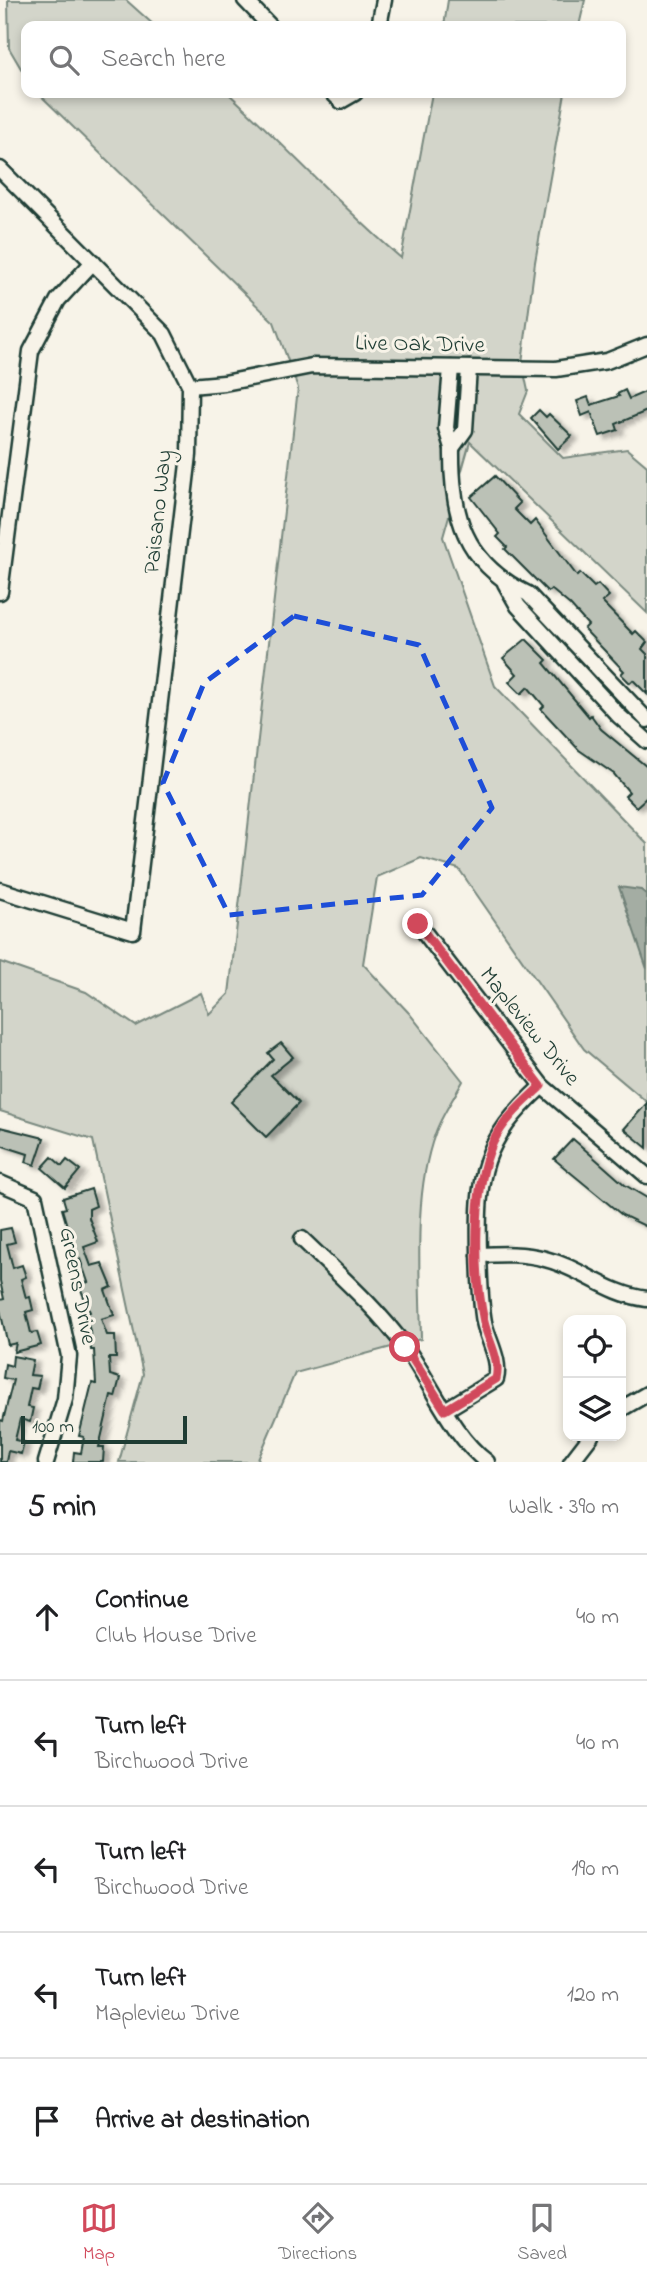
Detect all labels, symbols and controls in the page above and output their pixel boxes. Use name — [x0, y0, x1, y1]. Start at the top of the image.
search box — [21, 21, 626, 98]
icon: search — [45, 41, 83, 79]
text: Search here — [101, 41, 226, 79]
street label: Live Oak Drive — [355, 327, 486, 363]
street label: Paisano Way — [136, 448, 184, 576]
route end — [402, 908, 433, 939]
street label: Mapleview Drive — [471, 960, 588, 1094]
street label: Greens Drive — [49, 1224, 105, 1348]
map controls — [563, 1315, 626, 1441]
button: locate — [563, 1315, 626, 1378]
route start — [389, 1331, 420, 1362]
button: layers — [563, 1378, 626, 1441]
scale bar — [21, 1413, 187, 1445]
text: 100 m — [32, 1414, 74, 1441]
text: 5 min — [28, 1486, 96, 1530]
text: Walk · 390 m — [508, 1491, 619, 1524]
text: Continue — [95, 1582, 188, 1620]
icon: ahead — [28, 1598, 66, 1636]
text: 40 m — [576, 1601, 619, 1634]
text: Club House Drive — [95, 1620, 257, 1653]
text: Turn left — [95, 1708, 186, 1746]
icon: left — [28, 1724, 66, 1762]
text: 40 m — [576, 1727, 619, 1760]
text: Birchwood Drive — [95, 1746, 248, 1779]
text: Turn left — [95, 1834, 186, 1872]
icon: left — [28, 1850, 66, 1888]
text: 190 m — [571, 1853, 619, 1886]
text: Birchwood Drive — [95, 1872, 248, 1905]
text: Turn left — [95, 1960, 186, 1998]
icon: left — [28, 1976, 66, 2014]
text: 120 m — [567, 1979, 619, 2012]
text: Mapleview Drive — [95, 1998, 240, 2031]
icon: arrive — [28, 2102, 66, 2140]
text: Arrive at destination — [95, 2102, 310, 2140]
tab: Map — [80, 2199, 118, 2268]
tab: Directions — [278, 2199, 357, 2268]
tab: Saved — [517, 2199, 567, 2268]

